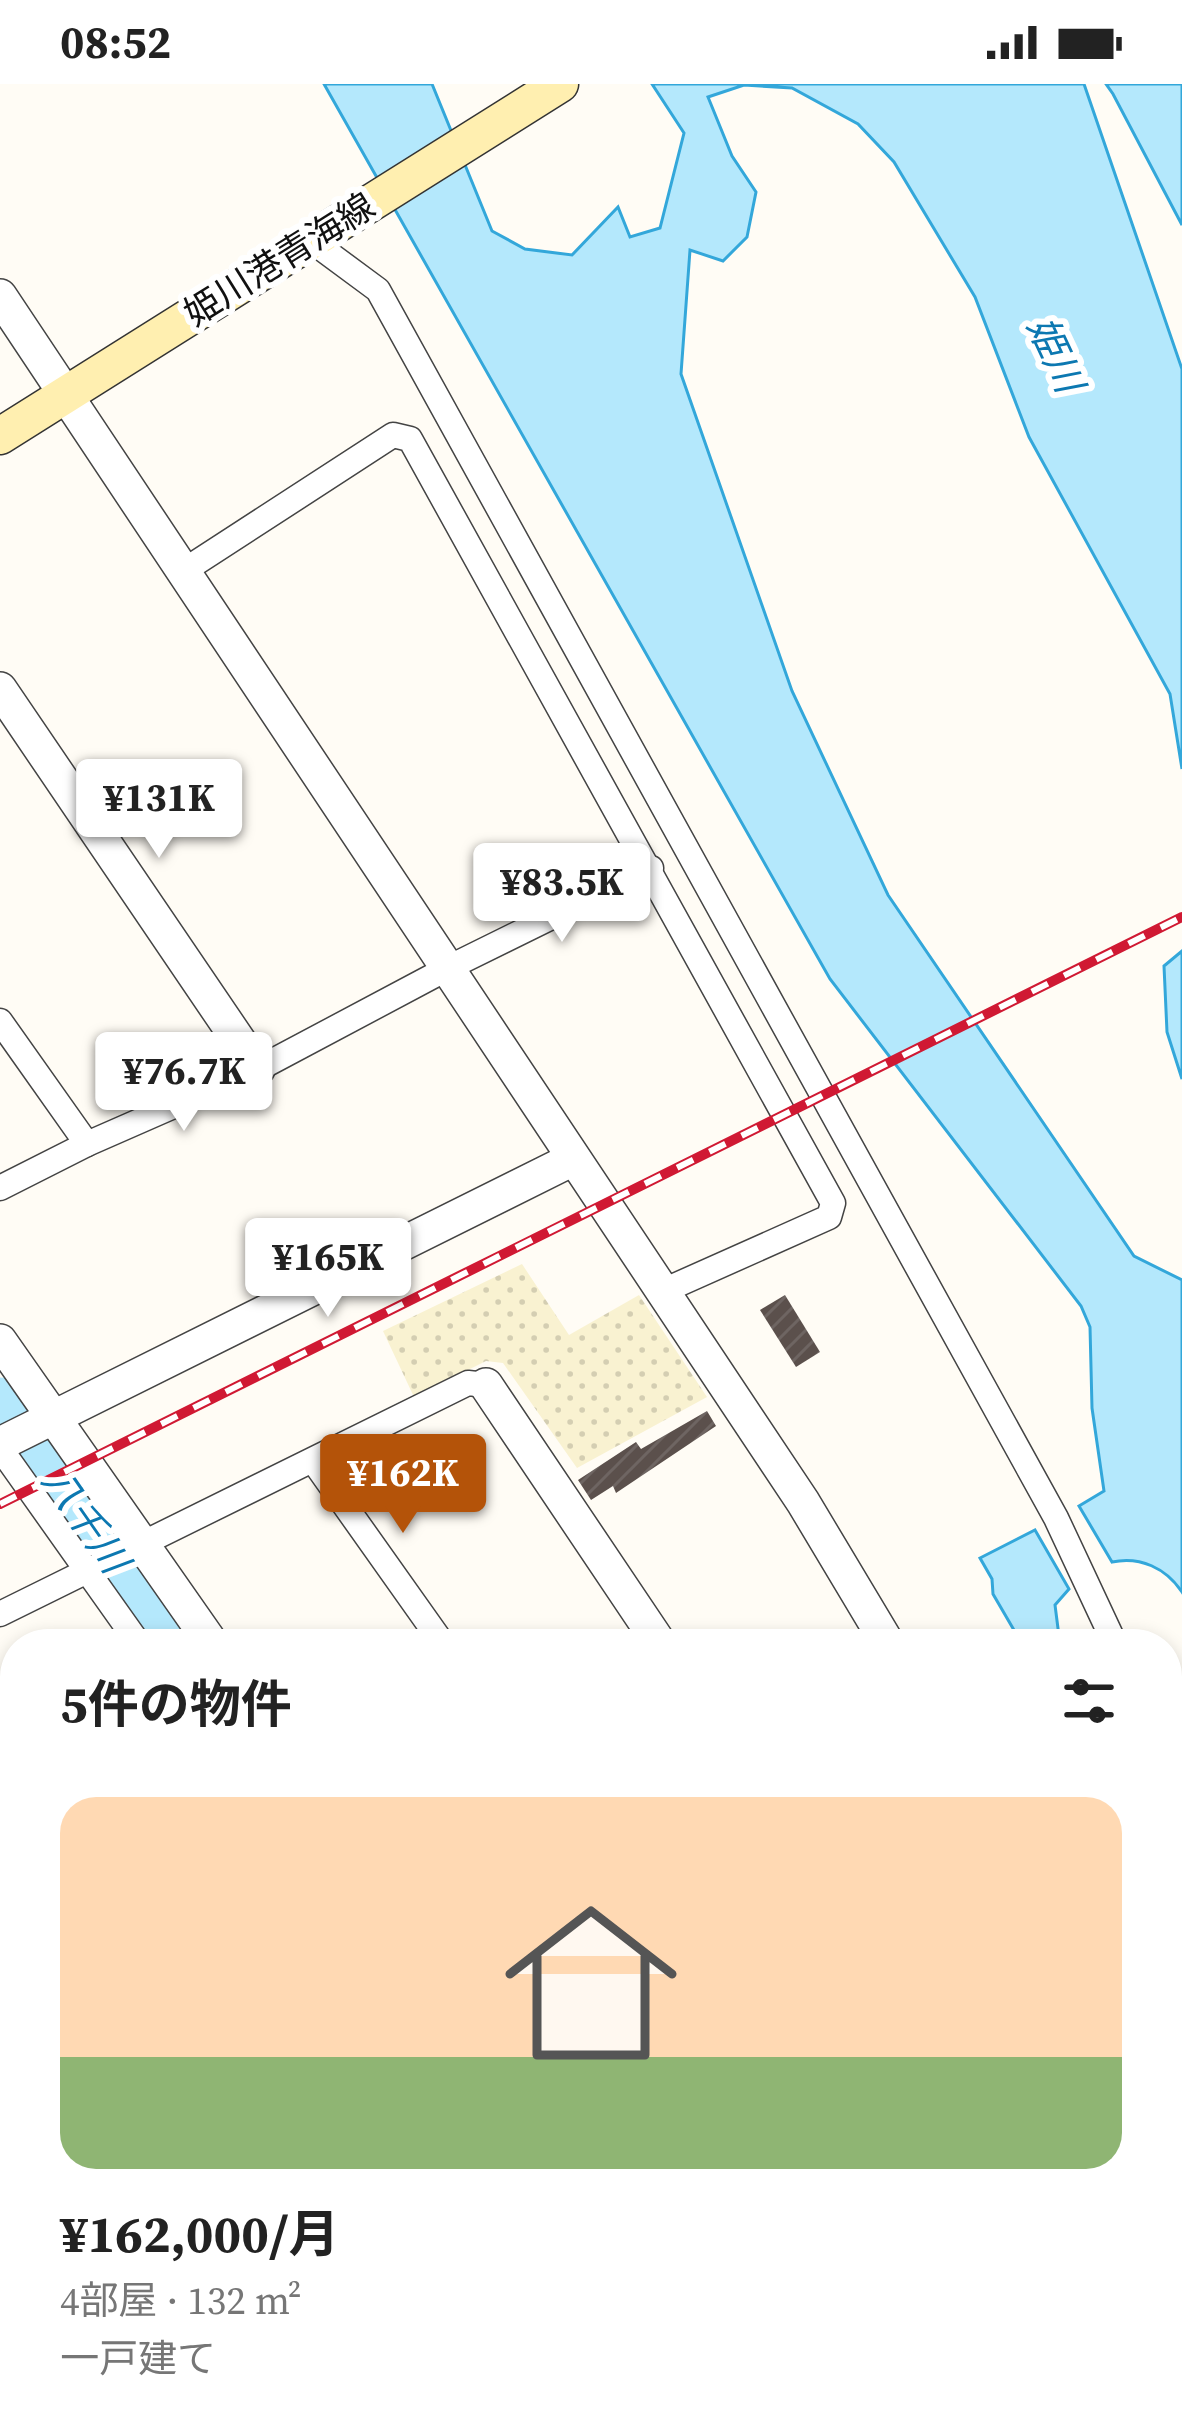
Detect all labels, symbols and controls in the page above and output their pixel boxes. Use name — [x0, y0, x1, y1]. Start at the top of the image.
text: 08:52 — [60, 11, 171, 73]
street label: 姫川港青海線 — [175, 181, 384, 337]
water label: 姫川 — [1015, 308, 1098, 404]
pin: ¥131K — [75, 759, 243, 861]
text: ¥131K — [103, 771, 215, 824]
pin: ¥83.5K — [464, 843, 660, 945]
text: ¥83.5K — [500, 855, 624, 908]
pin: ¥76.7K — [86, 1032, 282, 1134]
text: ¥76.7K — [122, 1044, 246, 1097]
pin: ¥165K — [244, 1218, 412, 1320]
text: ¥165K — [272, 1230, 384, 1283]
pin: ¥162K — [319, 1434, 487, 1536]
text: ¥162K — [347, 1446, 459, 1499]
water label: 八千川 — [30, 1457, 143, 1587]
icon: filters — [1056, 1668, 1122, 1734]
text: 5件の物件 — [60, 1669, 292, 1739]
icon: home — [483, 1875, 699, 2091]
text: ¥162,000/月 — [60, 2199, 340, 2269]
text: 4部屋 · 132 m² — [60, 2274, 302, 2327]
text: 一戸建て — [60, 2332, 216, 2385]

